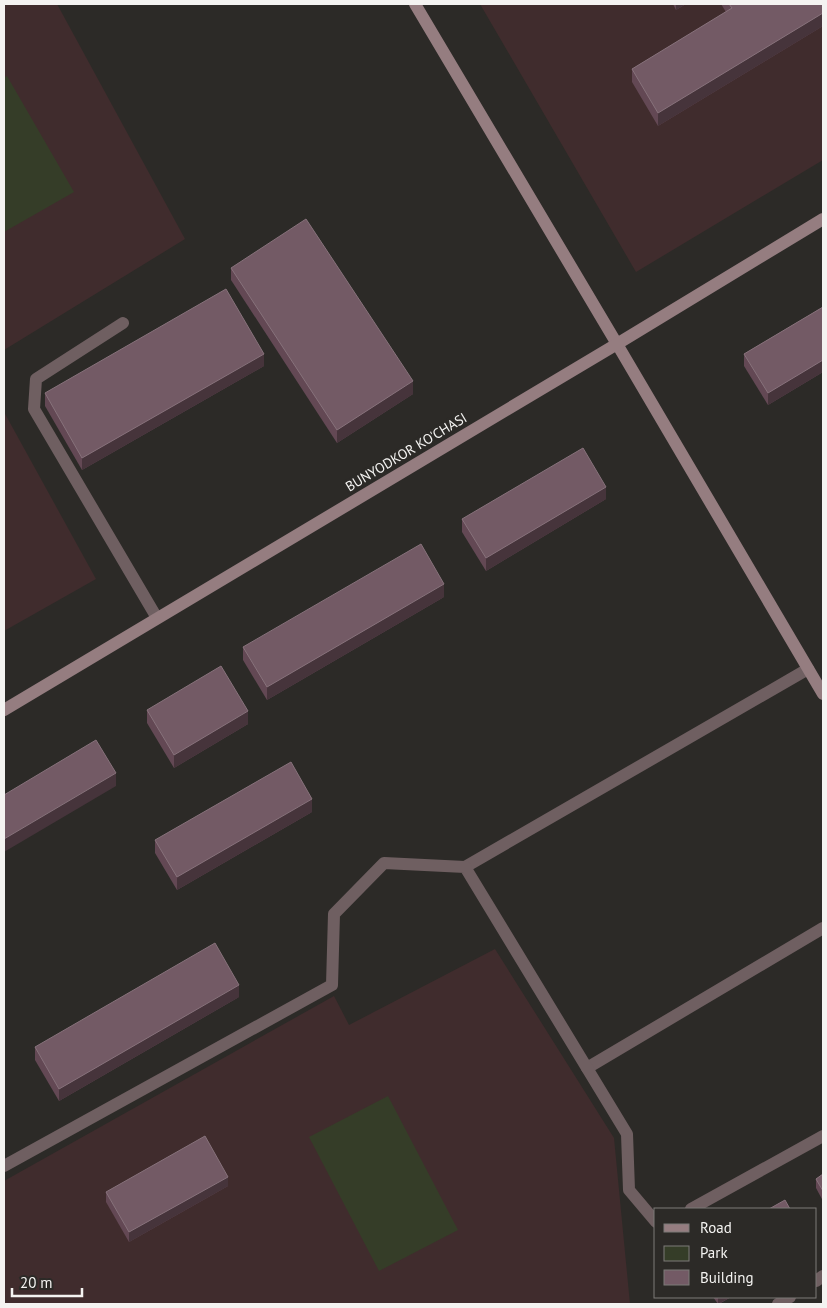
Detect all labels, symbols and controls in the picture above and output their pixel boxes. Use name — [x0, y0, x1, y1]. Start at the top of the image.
street label: BUNYODKOR KO'CHASI — [342, 409, 470, 495]
legend — [654, 1208, 817, 1298]
text: Road — [700, 1218, 732, 1237]
text: Park — [700, 1243, 728, 1262]
scale bar — [12, 1266, 82, 1298]
text: Building — [700, 1268, 754, 1287]
text: 20 m — [20, 1273, 53, 1292]

